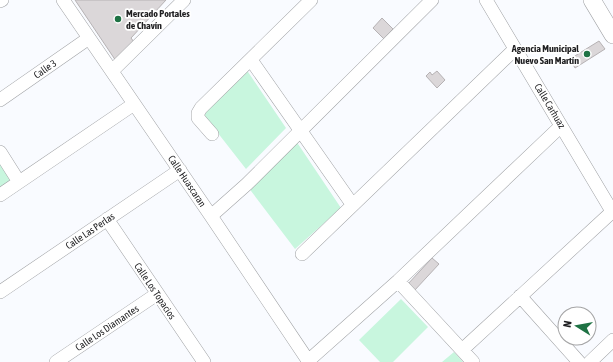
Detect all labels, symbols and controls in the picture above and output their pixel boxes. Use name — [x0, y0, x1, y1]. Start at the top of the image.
place label: Mercado Portales de Chavín — [126, 8, 190, 31]
marker: Mercado Portales de Chavín — [113, 14, 123, 24]
place label: Agencia Municipal Nuevo San Martín — [511, 43, 579, 66]
marker: Agencia Municipal Nuevo San Martín — [582, 49, 592, 59]
street label: Calle 3 — [32, 57, 59, 81]
street label: Calle Carhuaz — [532, 82, 568, 131]
street label: Calle Huascaran — [166, 153, 208, 209]
street label: Calle Las Perlas — [63, 210, 117, 251]
street label: Calle Los Topacios — [132, 261, 178, 322]
street label: Calle Los Diamantes — [73, 303, 141, 353]
north arrow — [557, 306, 597, 346]
text: N — [561, 320, 574, 328]

